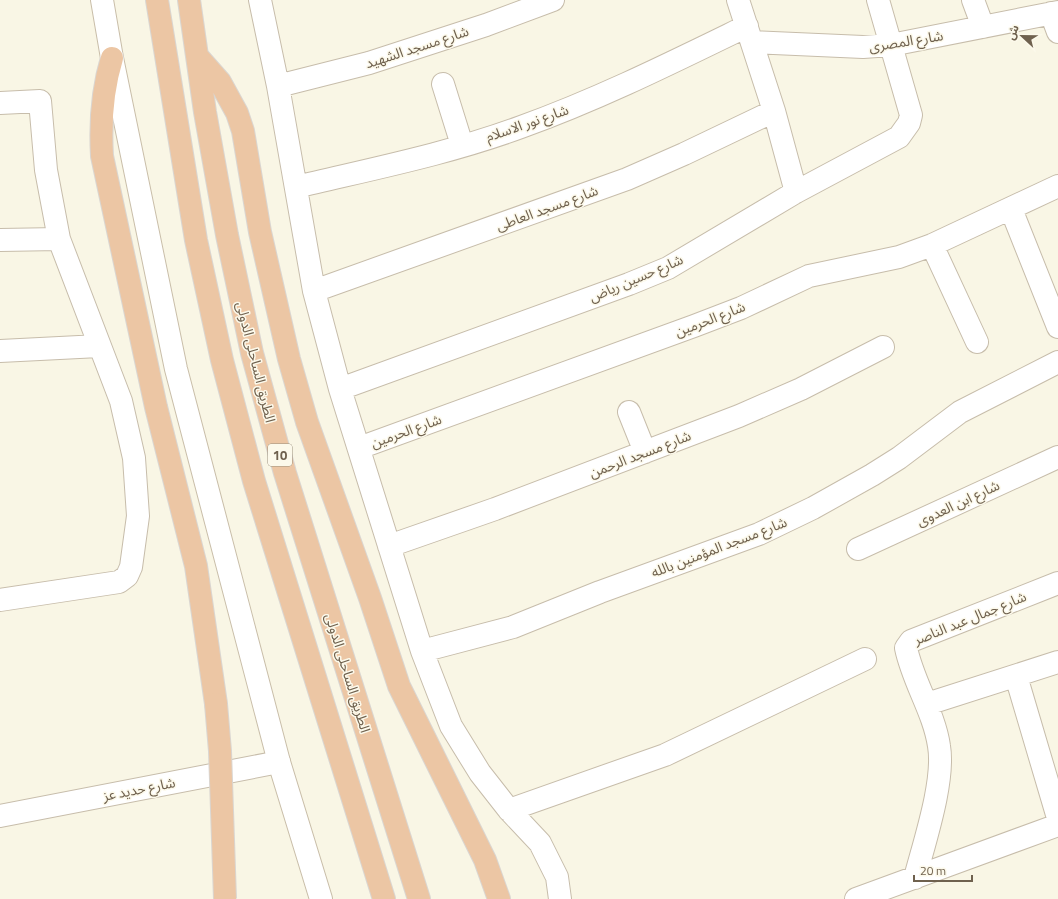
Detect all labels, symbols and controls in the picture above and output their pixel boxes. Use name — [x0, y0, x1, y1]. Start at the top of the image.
north arrow — [1002, 16, 1042, 56]
street label: شارع مسجد الشهيد — [362, 20, 472, 74]
text: ش — [1002, 22, 1023, 42]
street label: شارع المصرى — [867, 24, 945, 58]
street label: شارع نور الاسلام — [482, 98, 572, 147]
street label: شارع مسجد العاطى — [493, 179, 601, 237]
street label: شارع حسين رياض — [586, 248, 686, 308]
street label: شارع الحرمين — [671, 295, 749, 343]
street label: الطريق الساحلى الدولى — [231, 299, 282, 425]
street label: شارع الحرمين — [367, 408, 445, 454]
street label: شارع مسجد الرحمن — [586, 424, 694, 484]
road number: 10 — [268, 444, 292, 466]
street label: شارع ابن العدوى — [913, 474, 1003, 532]
street label: شارع مسجد المؤمنين بالله — [648, 511, 790, 583]
street label: شارع جمال عبد الناصر — [909, 585, 1030, 651]
street label: الطريق الساحلى الدولى — [320, 610, 377, 735]
street label: شارع حديد عز — [100, 771, 177, 807]
scale bar — [914, 857, 972, 883]
text: 20 m — [920, 861, 946, 880]

